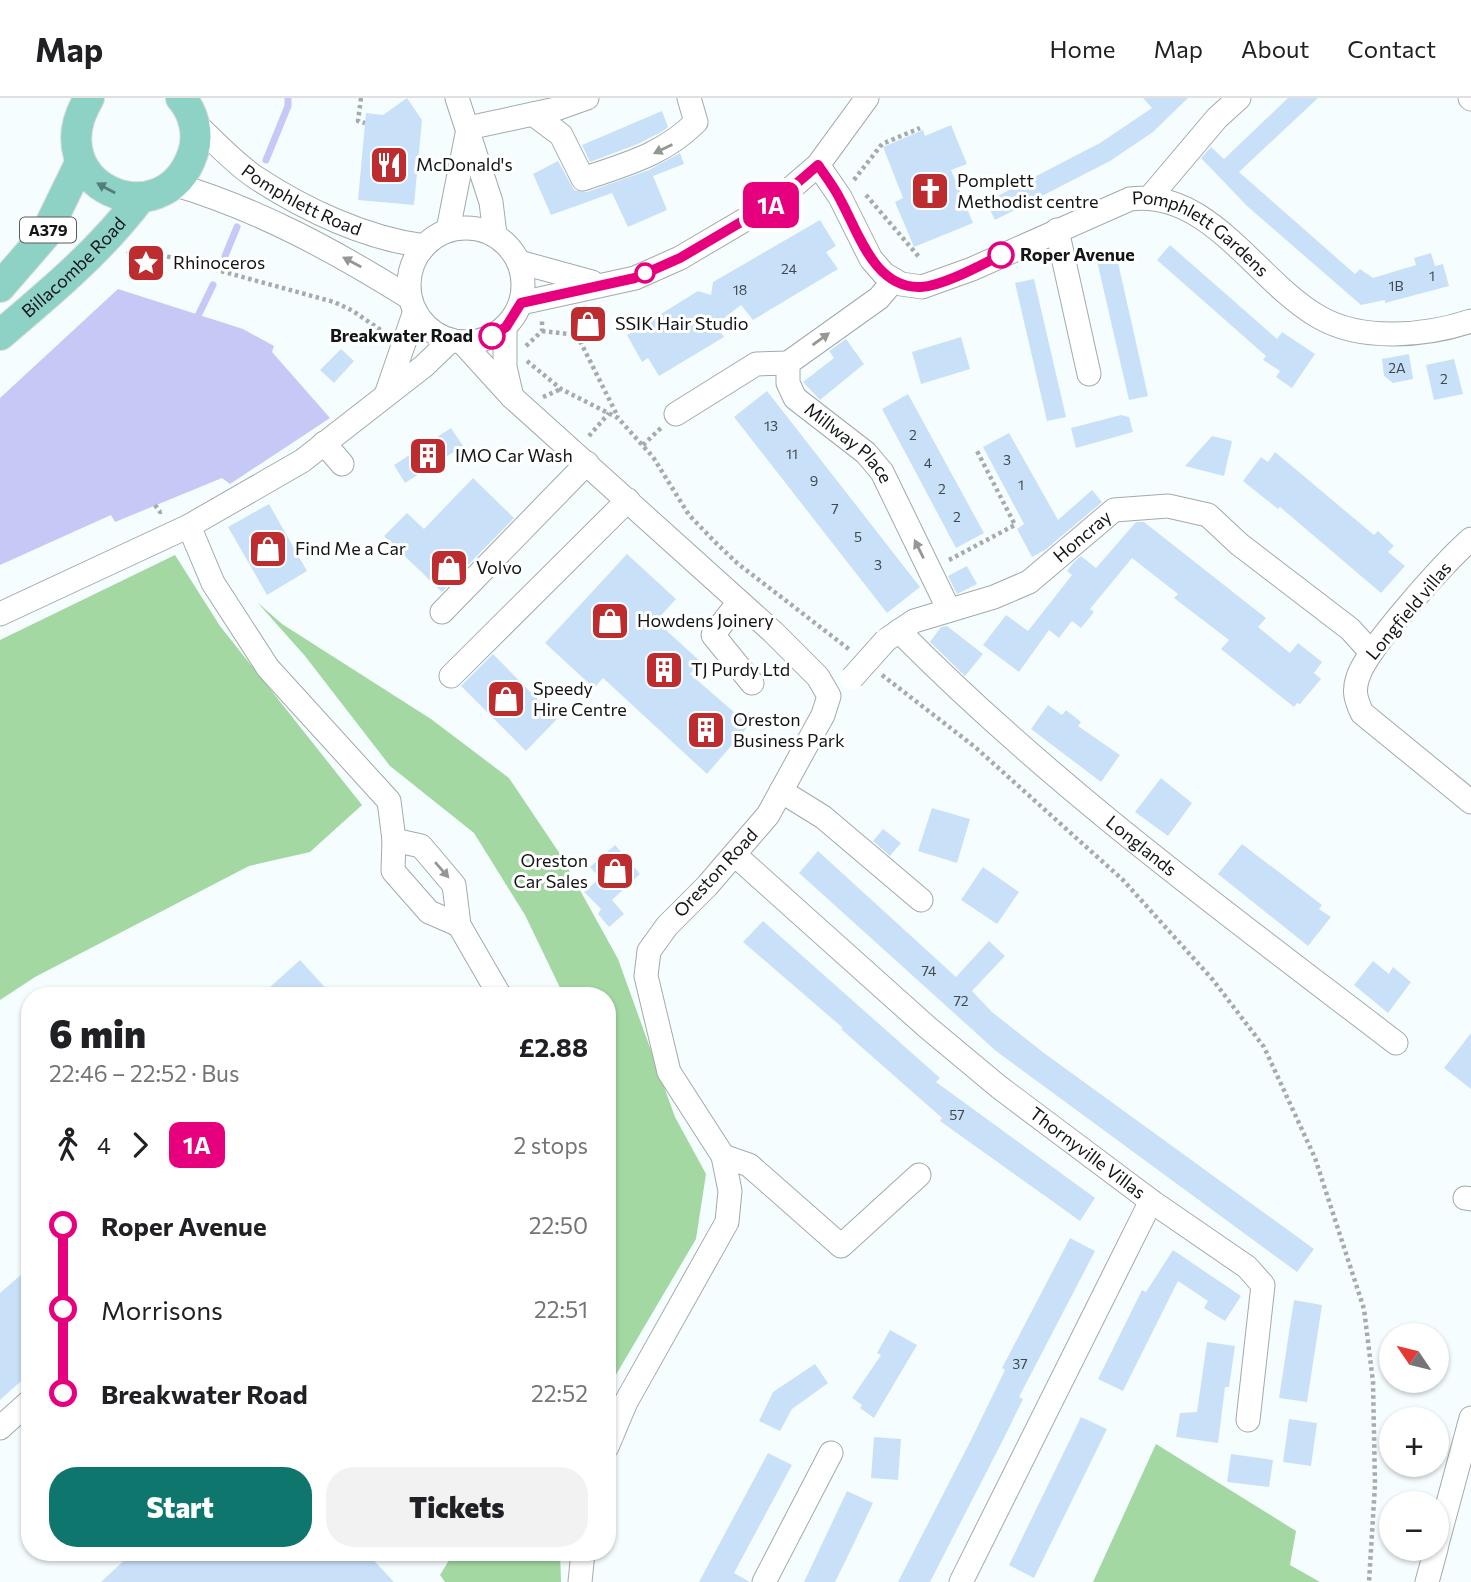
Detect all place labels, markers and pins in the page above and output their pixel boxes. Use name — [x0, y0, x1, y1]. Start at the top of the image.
restaurant icon: McDonald's — [368, 144, 410, 186]
place label: McDonald's — [416, 153, 513, 175]
place label: Pomplett Methodist centre — [957, 169, 1098, 212]
church icon: Pomplett Methodist centre — [909, 170, 951, 212]
place icon: Rhinoceros — [125, 242, 167, 284]
marker: Roper Avenue — [988, 242, 1014, 268]
place label: Roper Avenue — [1020, 243, 1135, 265]
place label: Rhinoceros — [173, 251, 265, 273]
unlabelled marker — [635, 263, 655, 283]
shop icon: SSIK Hair Studio — [567, 303, 609, 345]
place label: SSIK Hair Studio — [615, 312, 748, 334]
marker: Breakwater Road — [479, 323, 505, 349]
place label: Breakwater Road — [330, 324, 473, 346]
building icon: IMO Car Wash — [407, 435, 449, 477]
place label: IMO Car Wash — [455, 444, 573, 466]
shop icon: Find Me a Car — [247, 528, 289, 570]
place label: Find Me a Car — [295, 537, 406, 559]
shop icon: Volvo — [428, 547, 470, 589]
place label: Volvo — [476, 556, 522, 578]
shop icon: Howdens Joinery — [589, 600, 631, 642]
place label: Howdens Joinery — [637, 609, 774, 631]
building icon: TJ Purdy Ltd — [643, 649, 685, 691]
place label: TJ Purdy Ltd — [691, 658, 790, 680]
place label: Speedy Hire Centre — [533, 677, 627, 720]
shop icon: Speedy Hire Centre — [485, 678, 527, 720]
place label: Oreston Business Park — [733, 708, 845, 751]
building icon: Oreston Business Park — [685, 709, 727, 751]
place label: Oreston Car Sales — [513, 849, 588, 892]
shop icon: Oreston Car Sales — [594, 850, 636, 892]

